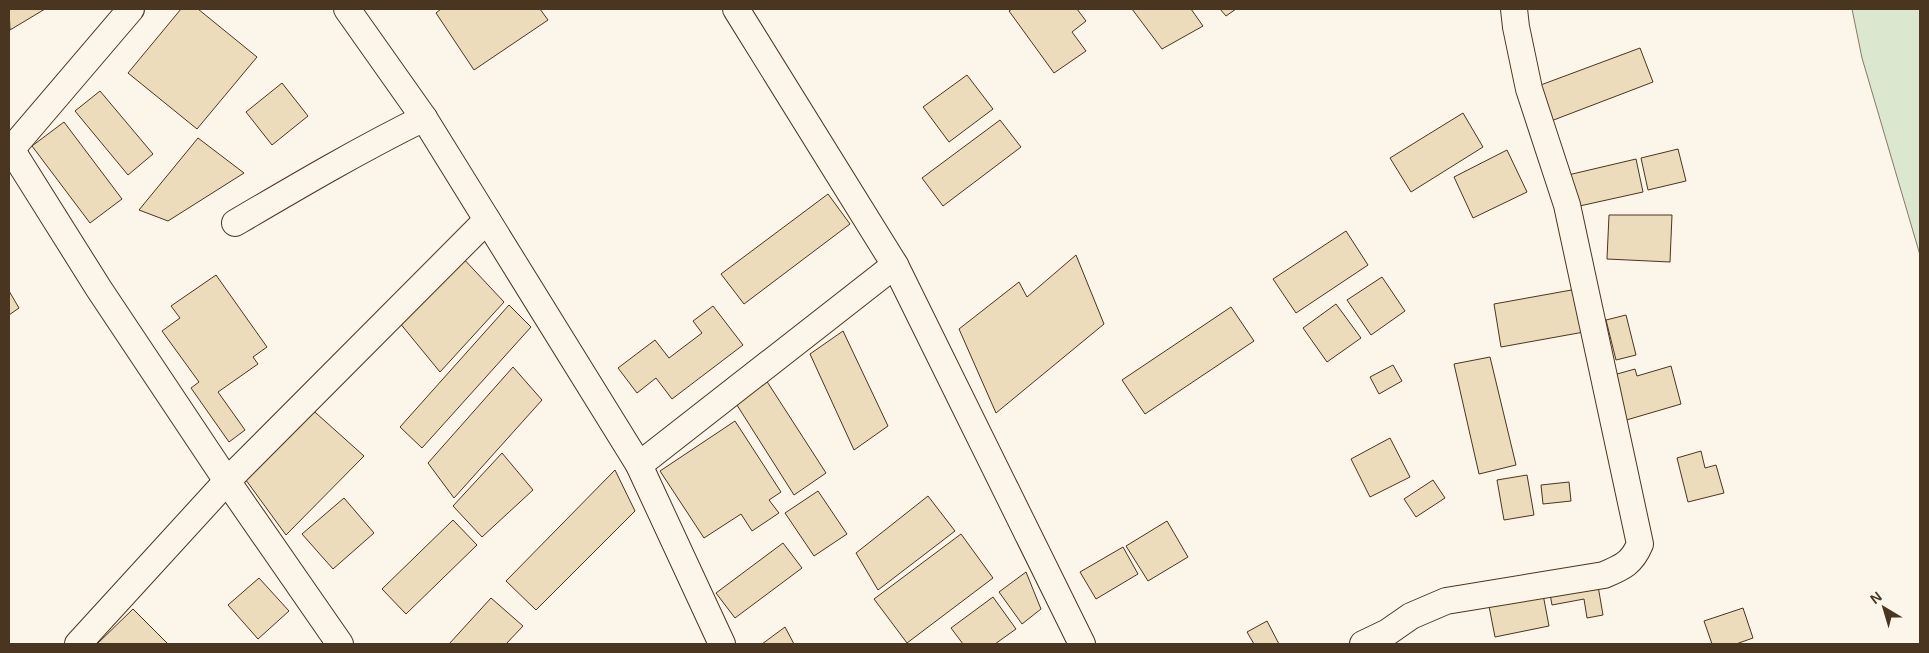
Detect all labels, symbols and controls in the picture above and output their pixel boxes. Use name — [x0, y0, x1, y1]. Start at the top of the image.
north arrow — [1859, 583, 1909, 633]
text: N — [1867, 588, 1885, 607]

